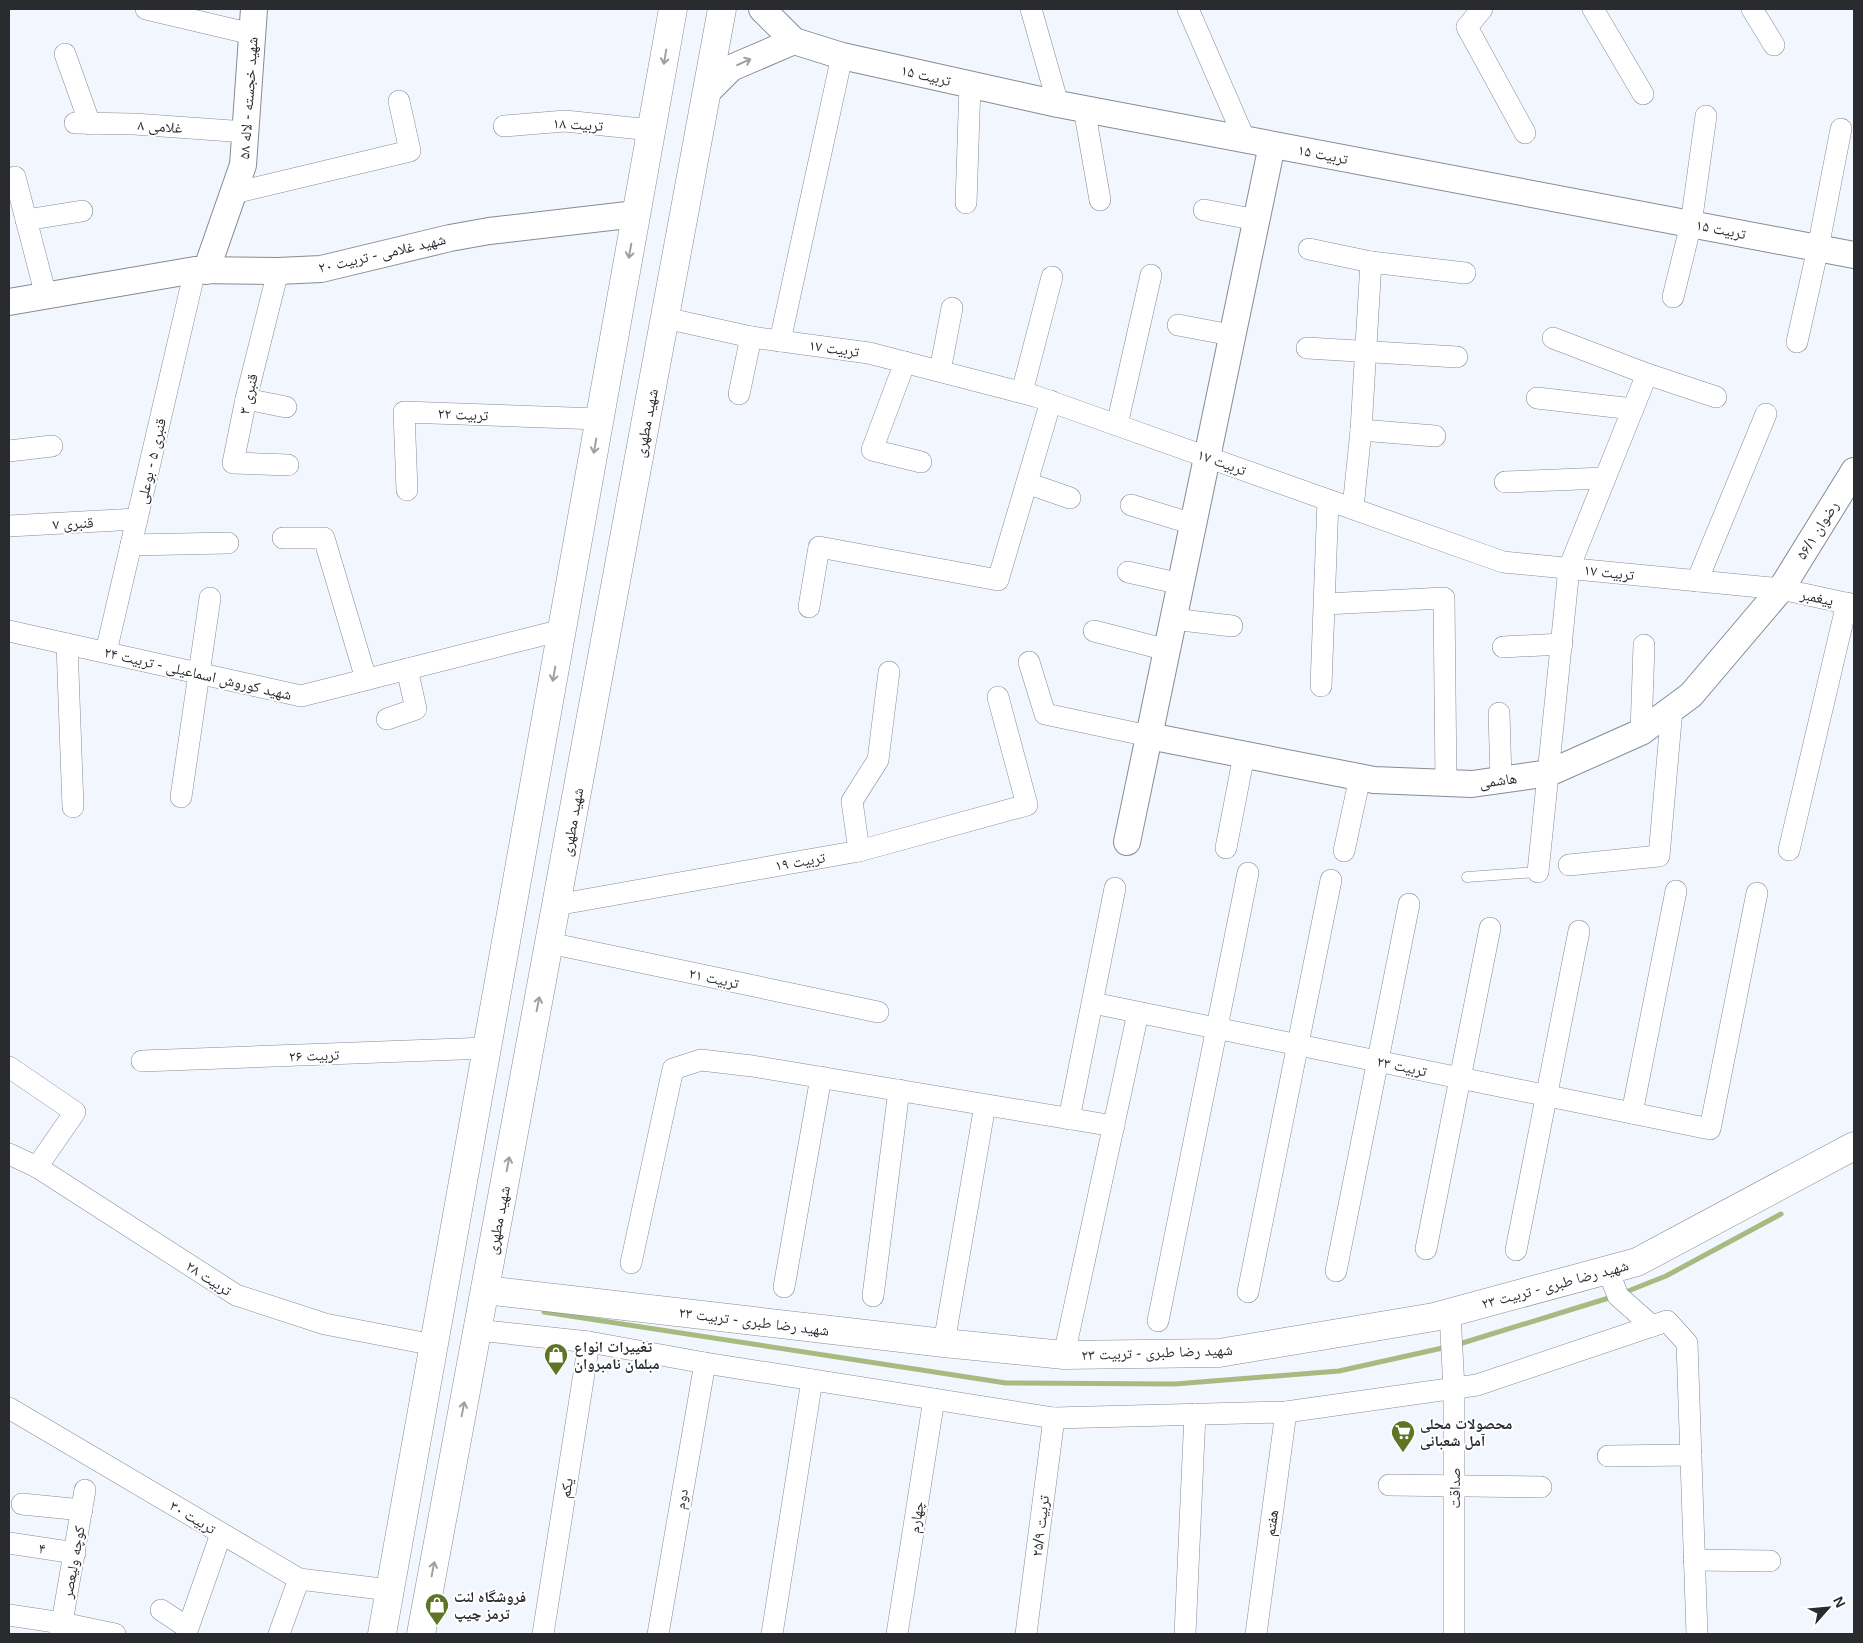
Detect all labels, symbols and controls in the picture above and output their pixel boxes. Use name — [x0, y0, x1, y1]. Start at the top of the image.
street label: شهید خجسته - لاله ۵۸ — [235, 36, 262, 160]
one-way arrow — [659, 48, 669, 64]
one-way arrow — [736, 56, 751, 66]
street label: تربیت ۱۵ — [899, 61, 953, 90]
street label: تربیت ۱۸ — [552, 114, 604, 135]
street label: غلامی ۸ — [137, 116, 183, 138]
street label: تربیت ۱۵ — [1296, 141, 1350, 168]
street label: تربیت ۱۵ — [1694, 216, 1748, 243]
street label: شهید غلامی - تربیت ۲۰ — [317, 230, 448, 278]
one-way arrow — [624, 243, 634, 259]
street label: تربیت ۱۷ — [808, 336, 861, 361]
street label: قنبری ۳ — [235, 372, 263, 416]
street label: شهید مطهری — [631, 387, 663, 459]
street label: تربیت ۲۲ — [437, 405, 489, 424]
street label: قنبری ۵ - بوعلی — [133, 417, 171, 506]
one-way arrow — [589, 437, 599, 453]
street label: تربیت ۱۷ — [1195, 445, 1249, 480]
street label: رضوان ۵۶/۱ — [1792, 498, 1843, 563]
street label: قنبری ۷ — [52, 513, 94, 535]
street label: تربیت ۱۷ — [1583, 561, 1636, 584]
street label: پیغمبر — [1798, 585, 1835, 610]
street label: شهید کوروش اسماعیلی - تربیت ۲۴ — [102, 643, 294, 705]
one-way arrow — [548, 666, 558, 682]
street label: هاشمی — [1478, 769, 1518, 793]
street label: شهید مطهری — [558, 786, 588, 858]
street label: تربیت ۱۹ — [774, 848, 827, 875]
street label: تربیت ۲۱ — [687, 964, 741, 993]
one-way arrow — [533, 996, 543, 1012]
street label: تربیت ۲۶ — [288, 1046, 340, 1065]
street label: تربیت ۲۳ — [1375, 1052, 1429, 1081]
one-way arrow — [504, 1156, 514, 1172]
street label: شهید مطهری — [483, 1184, 515, 1256]
street label: شهید رضا طبری - تربیت ۲۳ — [1480, 1256, 1631, 1314]
street label: تربیت ۲۸ — [183, 1257, 235, 1300]
street label: شهید رضا طبری - تربیت ۲۳ — [678, 1303, 830, 1341]
place label: تغییرات انواع مبلمان نامبروان — [574, 1338, 660, 1373]
street label: شهید رضا طبری - تربیت ۲۳ — [1081, 1341, 1233, 1365]
shop icon: تغییرات انواع مبلمان نامبروان — [543, 1342, 569, 1376]
one-way arrow — [458, 1402, 468, 1418]
place label: محصولات محلی آمل شعبانی — [1420, 1415, 1512, 1450]
supermarket icon: محصولات محلی آمل شعبانی — [1390, 1419, 1416, 1453]
street label: صداقت — [1446, 1467, 1463, 1509]
street label: یکم — [556, 1477, 578, 1499]
street label: دوم — [671, 1487, 693, 1511]
street label: تربیت ۲۵/۹ — [1028, 1494, 1053, 1558]
street label: تربیت ۳۰ — [166, 1497, 220, 1538]
street label: چهارم — [905, 1499, 929, 1535]
street label: هفتم — [1261, 1509, 1283, 1538]
street label: کوچه ولیعصر — [58, 1524, 89, 1601]
street label: ۴ — [37, 1539, 47, 1557]
one-way arrow — [428, 1562, 438, 1578]
north arrow — [1803, 1583, 1853, 1633]
place label: فروشگاه لنت ترمز چیپ — [454, 1588, 526, 1623]
shop icon: فروشگاه لنت ترمز چیپ — [424, 1592, 450, 1626]
text: N — [1830, 1594, 1849, 1610]

